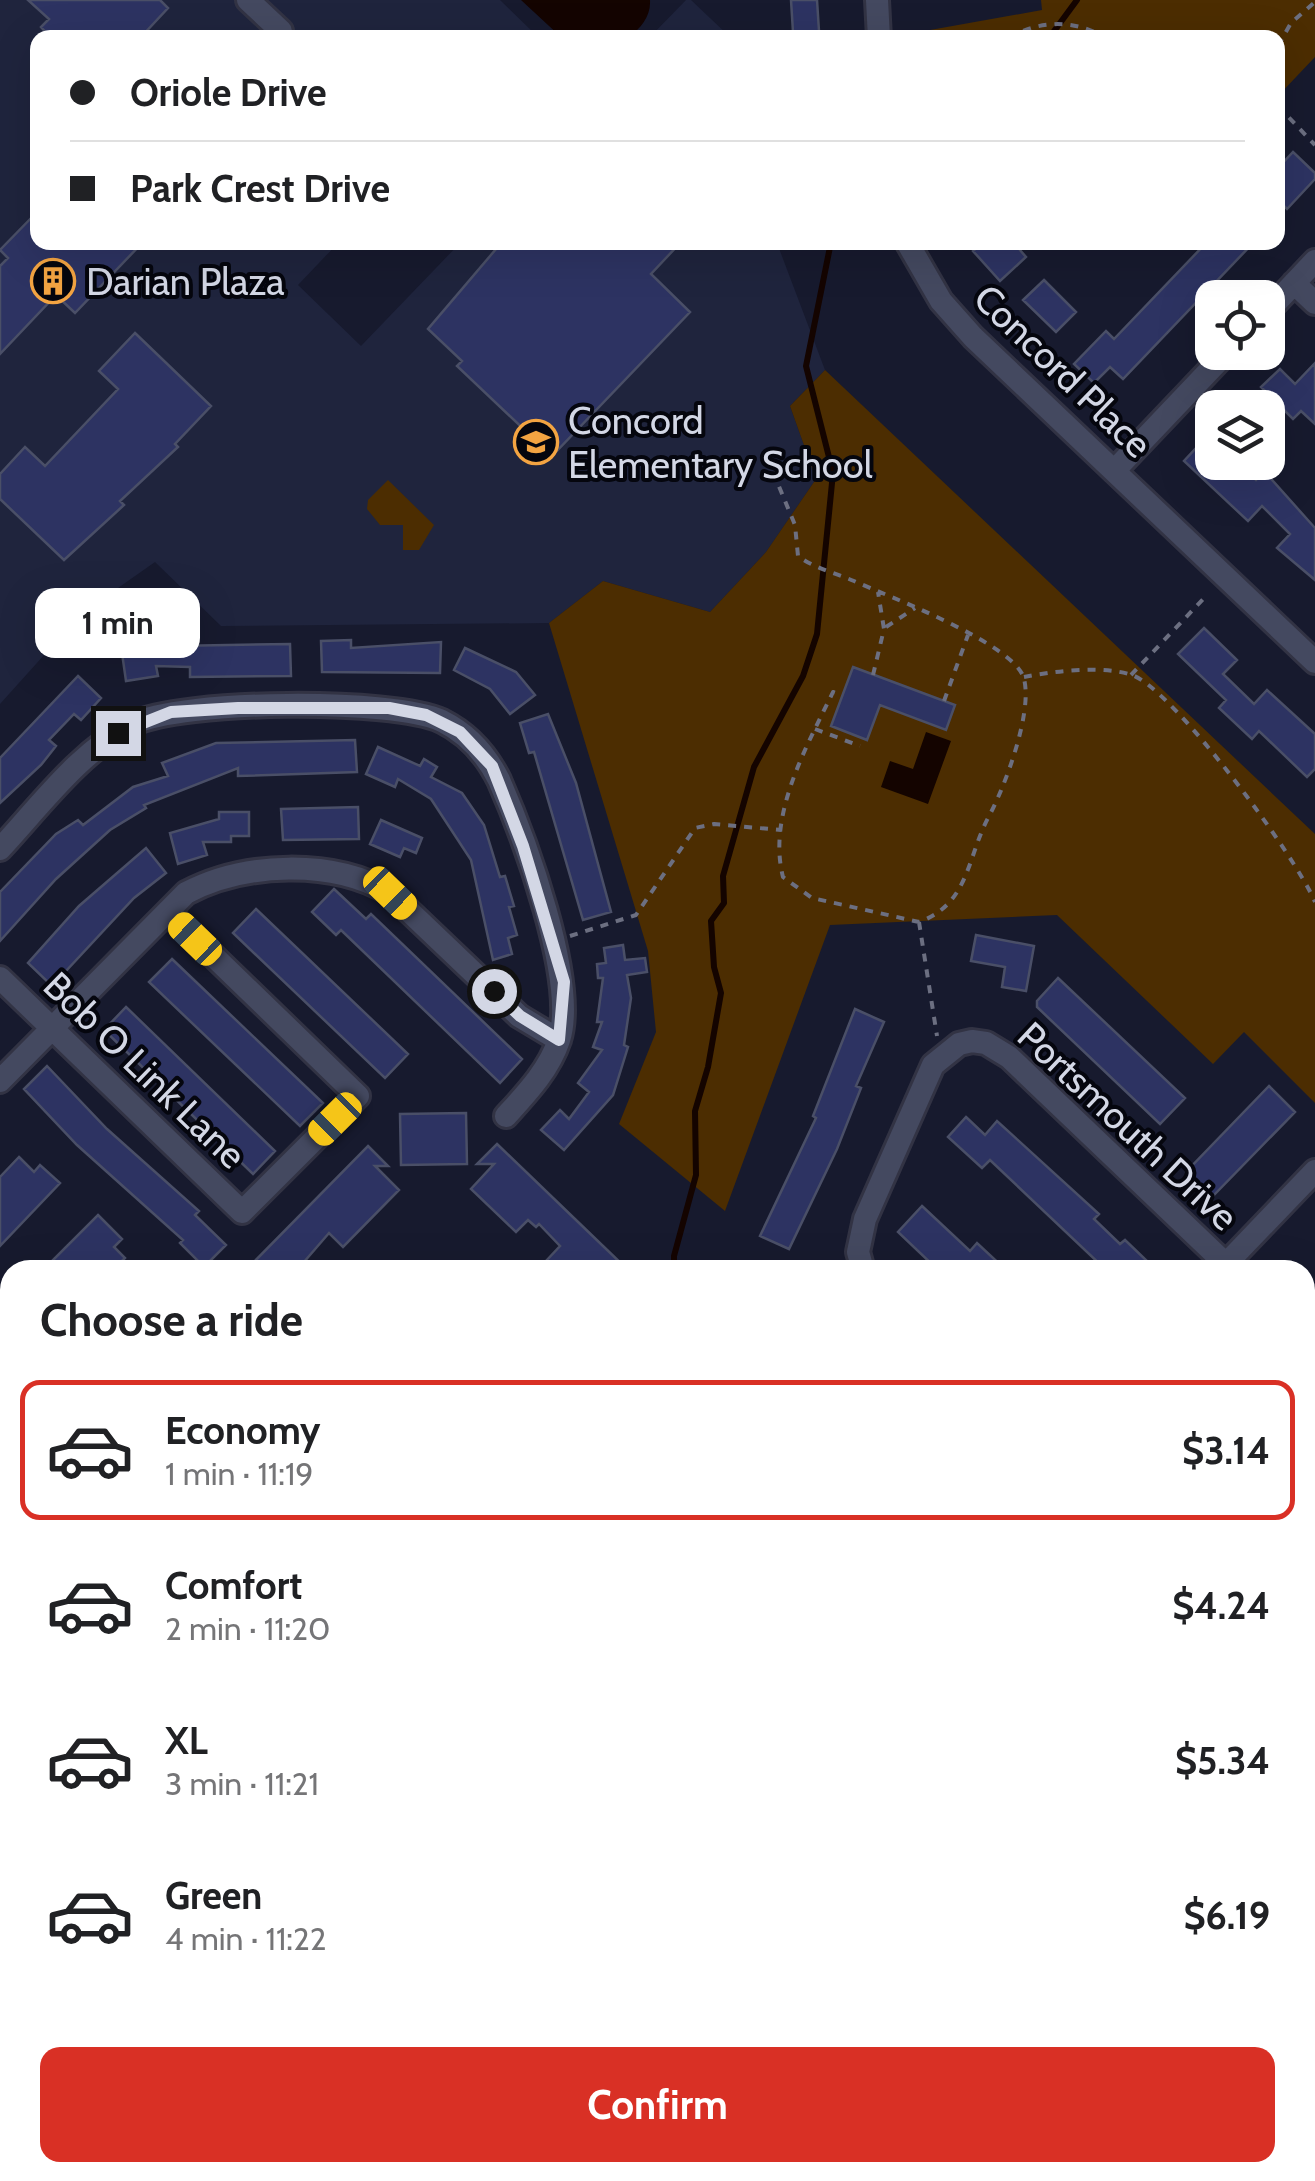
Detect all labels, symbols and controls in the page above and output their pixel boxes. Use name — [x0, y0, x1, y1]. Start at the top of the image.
text: Oriole Drive — [130, 69, 327, 116]
text: Park Crest Drive — [130, 165, 390, 212]
building icon: Darian Plaza — [30, 258, 76, 304]
place label: Darian Plaza — [86, 258, 285, 305]
street label: Concord Place — [964, 274, 1162, 468]
map controls — [1195, 280, 1285, 480]
button: locate — [1195, 280, 1285, 370]
button: layers — [1195, 390, 1285, 480]
place label: Concord Elementary School — [568, 397, 873, 488]
school or university icon: Concord Elementary School — [513, 419, 559, 465]
callout: 1 min — [36, 588, 200, 658]
text: 1 min — [81, 603, 154, 642]
route end — [96, 711, 141, 756]
car — [358, 861, 422, 925]
car — [163, 907, 227, 971]
street label: Bob O Link Lane — [34, 962, 256, 1178]
route start — [472, 969, 517, 1014]
street label: Portsmouth Drive — [1008, 1012, 1248, 1240]
car — [303, 1087, 367, 1151]
text: Choose a ride — [40, 1293, 303, 1347]
icon: car — [45, 1405, 135, 1495]
text: Economy — [165, 1407, 320, 1454]
text: $3.14 — [1182, 1427, 1270, 1474]
text: 1 min · 11:19 — [165, 1454, 314, 1493]
icon: car — [45, 1560, 135, 1650]
text: Comfort — [165, 1562, 302, 1609]
text: $4.24 — [1172, 1582, 1270, 1629]
text: 2 min · 11:20 — [165, 1609, 330, 1648]
icon: car — [45, 1715, 135, 1805]
text: XL — [165, 1717, 208, 1764]
text: $5.34 — [1175, 1737, 1270, 1784]
text: 3 min · 11:21 — [165, 1764, 319, 1803]
icon: car — [45, 1870, 135, 1960]
text: Green — [165, 1872, 262, 1919]
text: $6.19 — [1183, 1892, 1270, 1939]
text: 4 min · 11:22 — [165, 1919, 327, 1958]
button: Confirm — [40, 2047, 1275, 2162]

